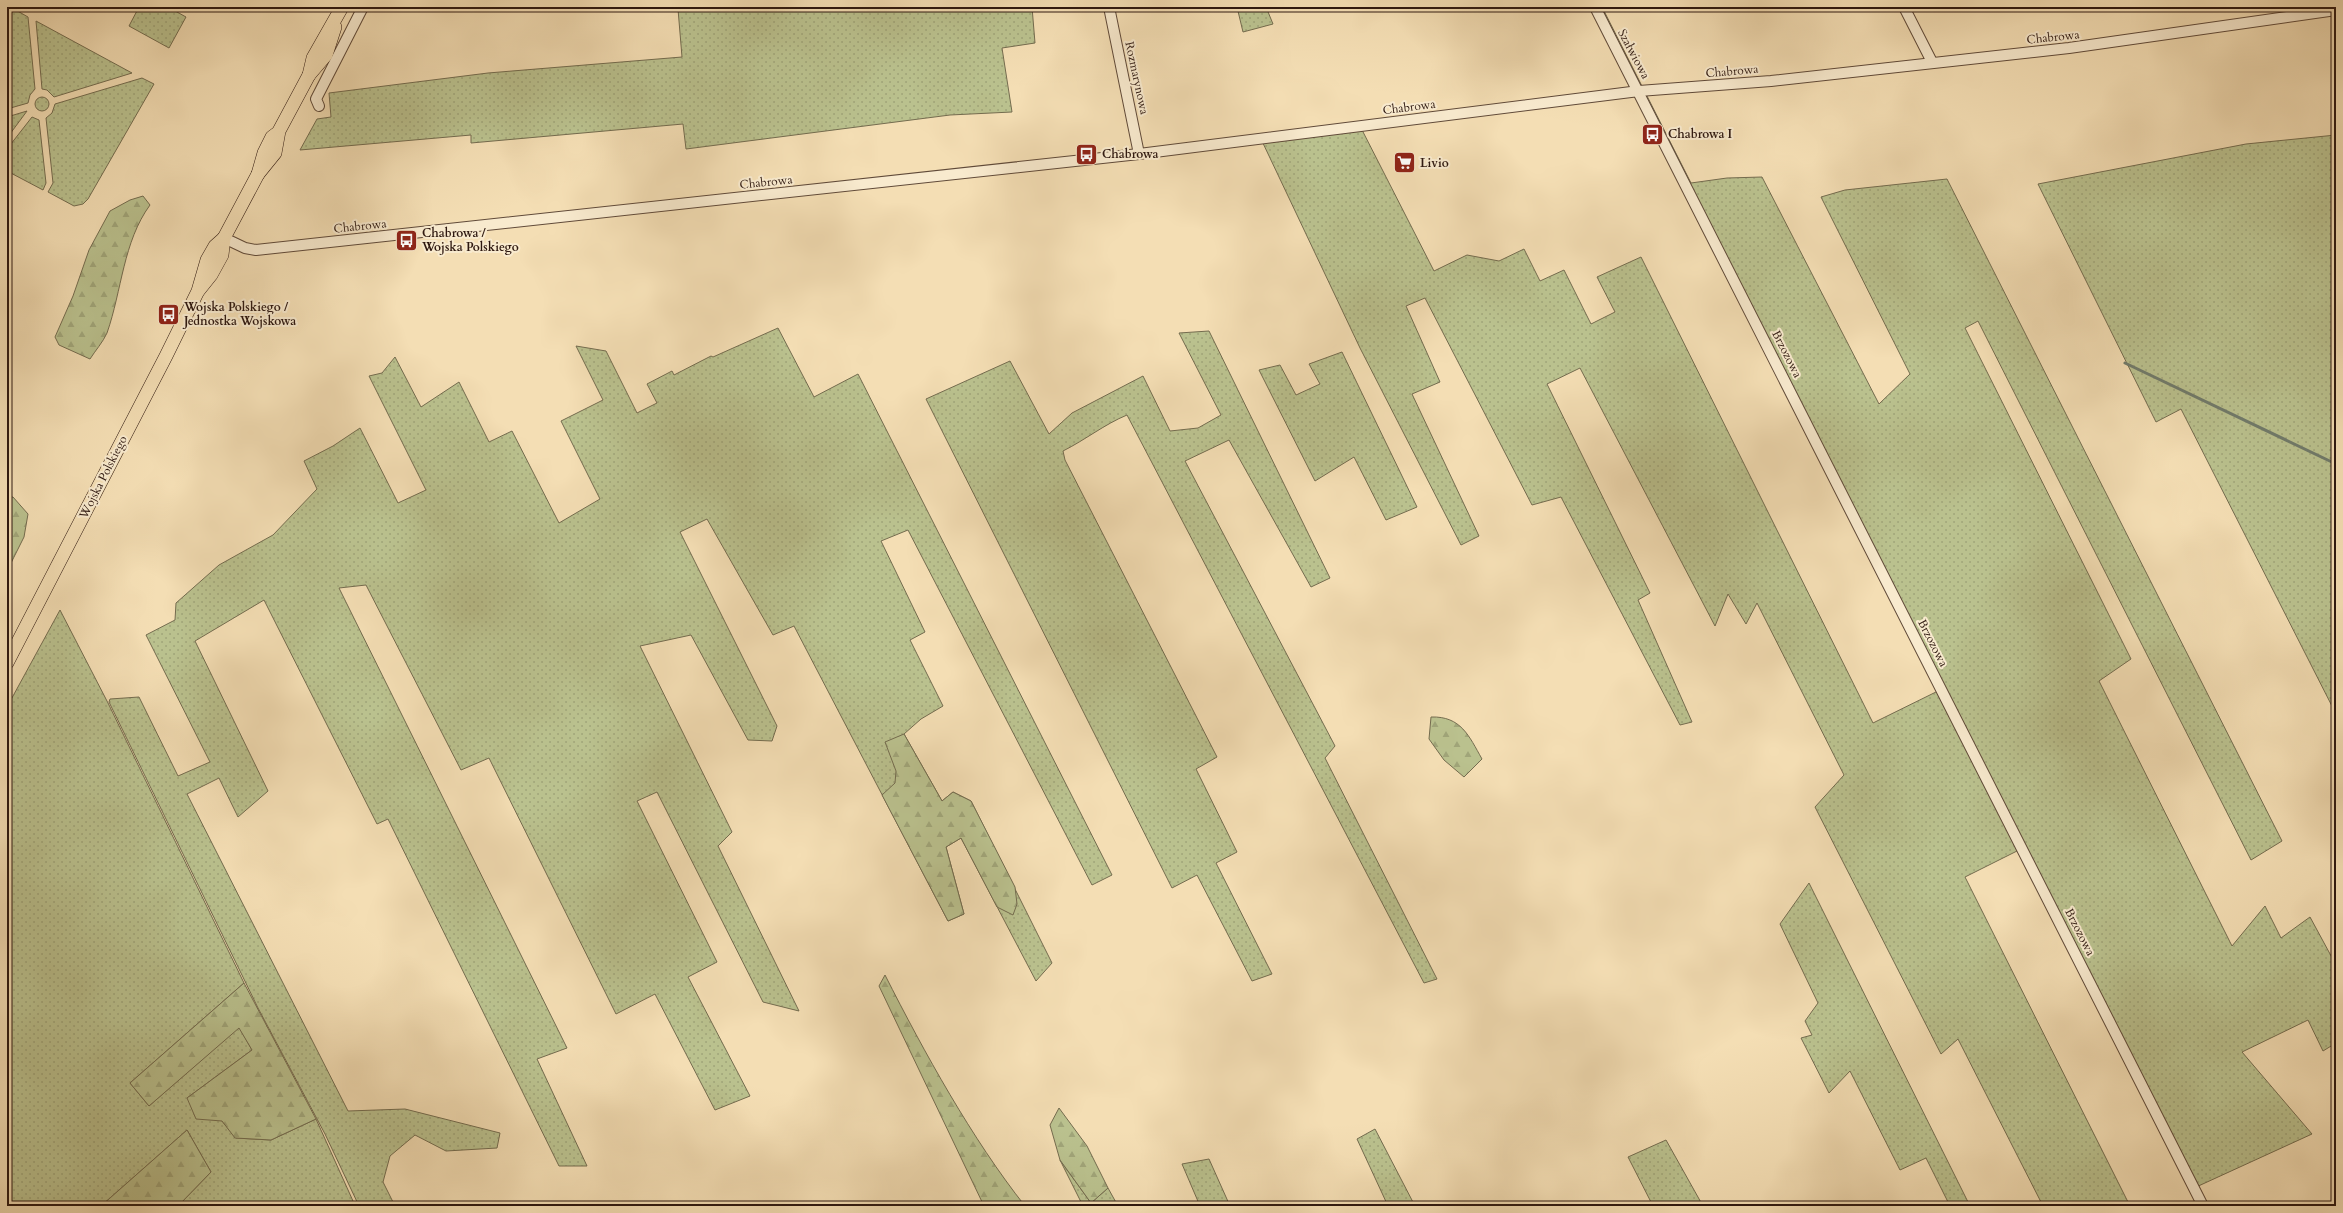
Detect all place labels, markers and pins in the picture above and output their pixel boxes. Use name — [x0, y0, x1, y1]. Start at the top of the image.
bus stop icon: Chabrowa I — [1640, 121, 1666, 147]
place label: Chabrowa I — [1668, 126, 1733, 142]
bus stop icon: Chabrowa — [1073, 141, 1099, 167]
place label: Chabrowa — [1102, 146, 1158, 162]
supermarket icon: Livio — [1392, 150, 1418, 176]
place label: Livio — [1420, 155, 1449, 171]
place label: Chabrowa / Wojska Polskiego — [421, 225, 519, 255]
bus stop icon: Chabrowa / Wojska Polskiego — [393, 227, 419, 253]
place label: Wojska Polskiego / Jednostka Wojskowa — [182, 299, 296, 329]
bus stop icon: Wojska Polskiego / Jednostka Wojskowa — [156, 301, 182, 327]

